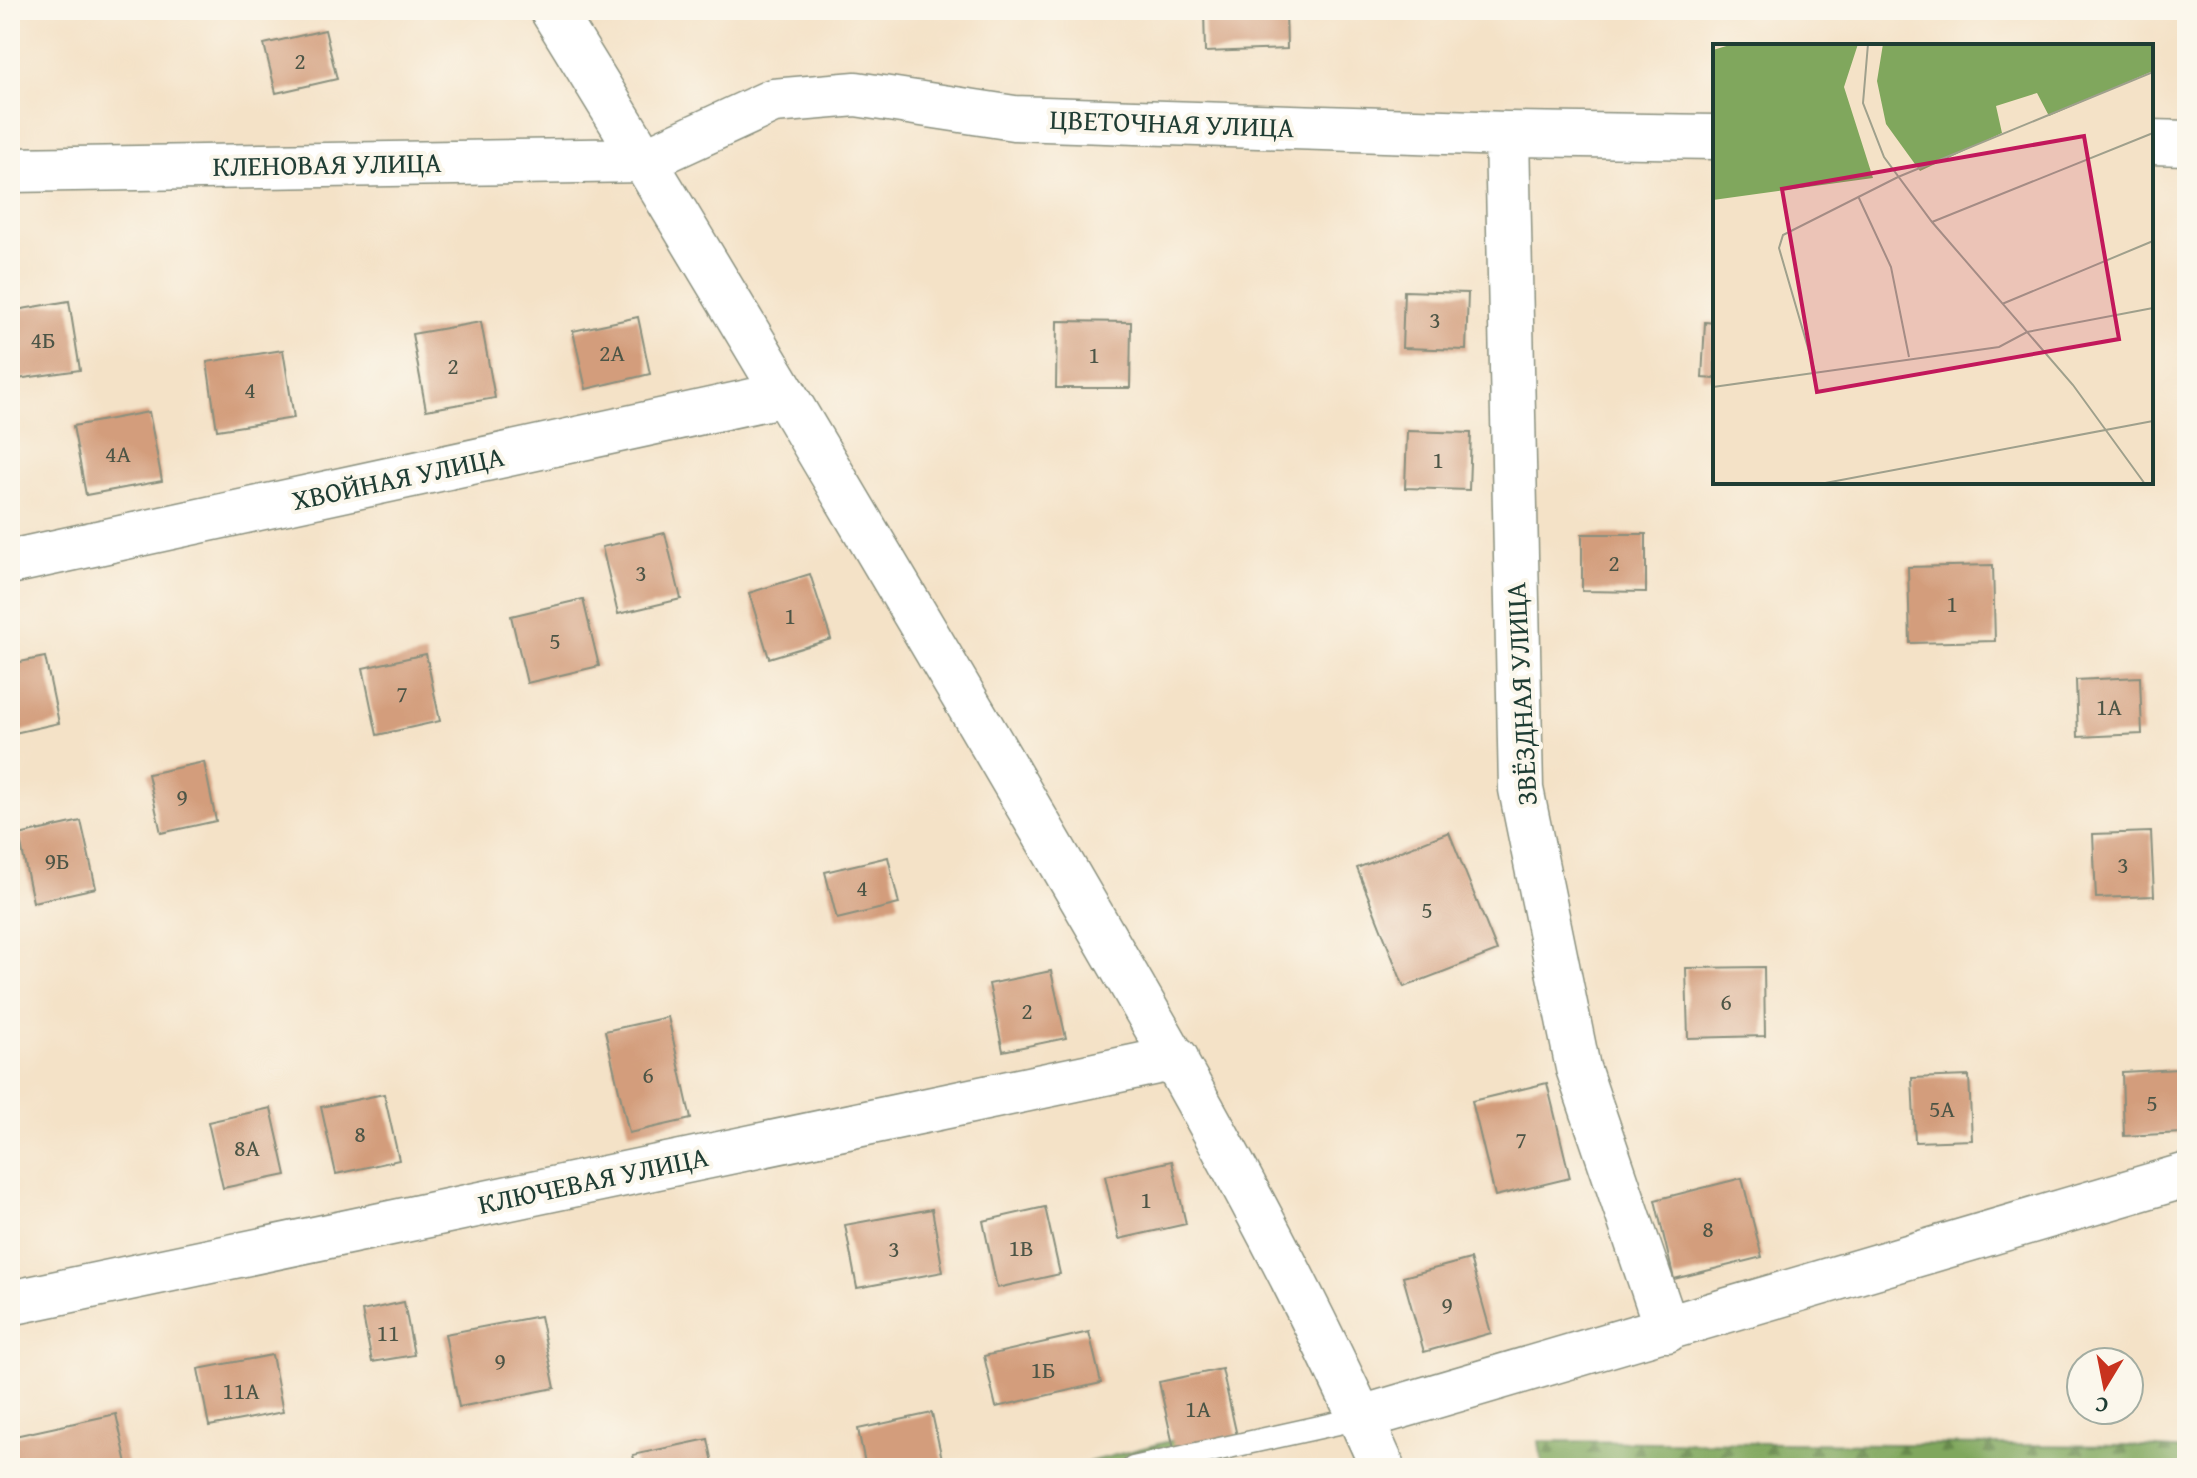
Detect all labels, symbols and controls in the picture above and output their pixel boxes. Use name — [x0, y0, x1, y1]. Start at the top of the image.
house number: 2 — [294, 43, 306, 78]
inset map — [1713, 44, 2153, 484]
street label: ЦВЕТОЧНАЯ УЛИЦА — [1049, 98, 1295, 147]
street label: КЛЕНОВАЯ УЛИЦА — [212, 141, 442, 186]
house number: 3 — [1429, 302, 1441, 337]
house number: 4Б — [30, 322, 56, 357]
house number: 2А — [599, 335, 626, 370]
house number: 1 — [1088, 337, 1100, 372]
house number: 2 — [447, 348, 459, 383]
house number: 4 — [244, 372, 256, 407]
street label: ХВОЙНАЯ УЛИЦА — [288, 435, 508, 520]
house number: 4А — [105, 436, 132, 471]
house number: 1 — [1432, 442, 1444, 477]
house number: 2 — [1608, 545, 1620, 580]
house number: 3 — [635, 555, 647, 590]
street label: ЗВЁЗДНАЯ УЛИЦА — [1494, 581, 1547, 807]
house number: 1 — [1946, 586, 1958, 621]
house number: 1 — [784, 598, 796, 633]
house number: 5 — [549, 623, 561, 658]
house number: 7 — [396, 676, 408, 711]
house number: 1А — [2096, 689, 2123, 724]
house number: 9 — [176, 779, 188, 814]
house number: 9Б — [44, 843, 70, 878]
house number: 3 — [2117, 847, 2129, 882]
house number: 4 — [856, 870, 868, 905]
house number: 5 — [1421, 892, 1433, 927]
house number: 6 — [1720, 984, 1732, 1019]
house number: 2 — [1021, 993, 1033, 1028]
house number: 6 — [642, 1057, 654, 1092]
house number: 5 — [2146, 1085, 2158, 1120]
house number: 5А — [1929, 1091, 1956, 1126]
house number: 8 — [354, 1116, 366, 1151]
house number: 7 — [1515, 1122, 1527, 1157]
house number: 8А — [234, 1130, 261, 1165]
street label: КЛЮЧЕВАЯ УЛИЦА — [474, 1135, 712, 1224]
house number: 1 — [1140, 1182, 1152, 1217]
house number: 8 — [1702, 1211, 1714, 1246]
house number: 1В — [1008, 1230, 1034, 1265]
house number: 3 — [888, 1231, 900, 1266]
house number: 9 — [1441, 1287, 1453, 1322]
house number: 11 — [376, 1315, 400, 1350]
house number: 9 — [494, 1343, 506, 1378]
north arrow — [2065, 1346, 2145, 1426]
house number: 1Б — [1030, 1352, 1056, 1387]
house number: 11А — [222, 1373, 260, 1408]
text: С — [2093, 1389, 2110, 1423]
house number: 1А — [1185, 1391, 1212, 1426]

